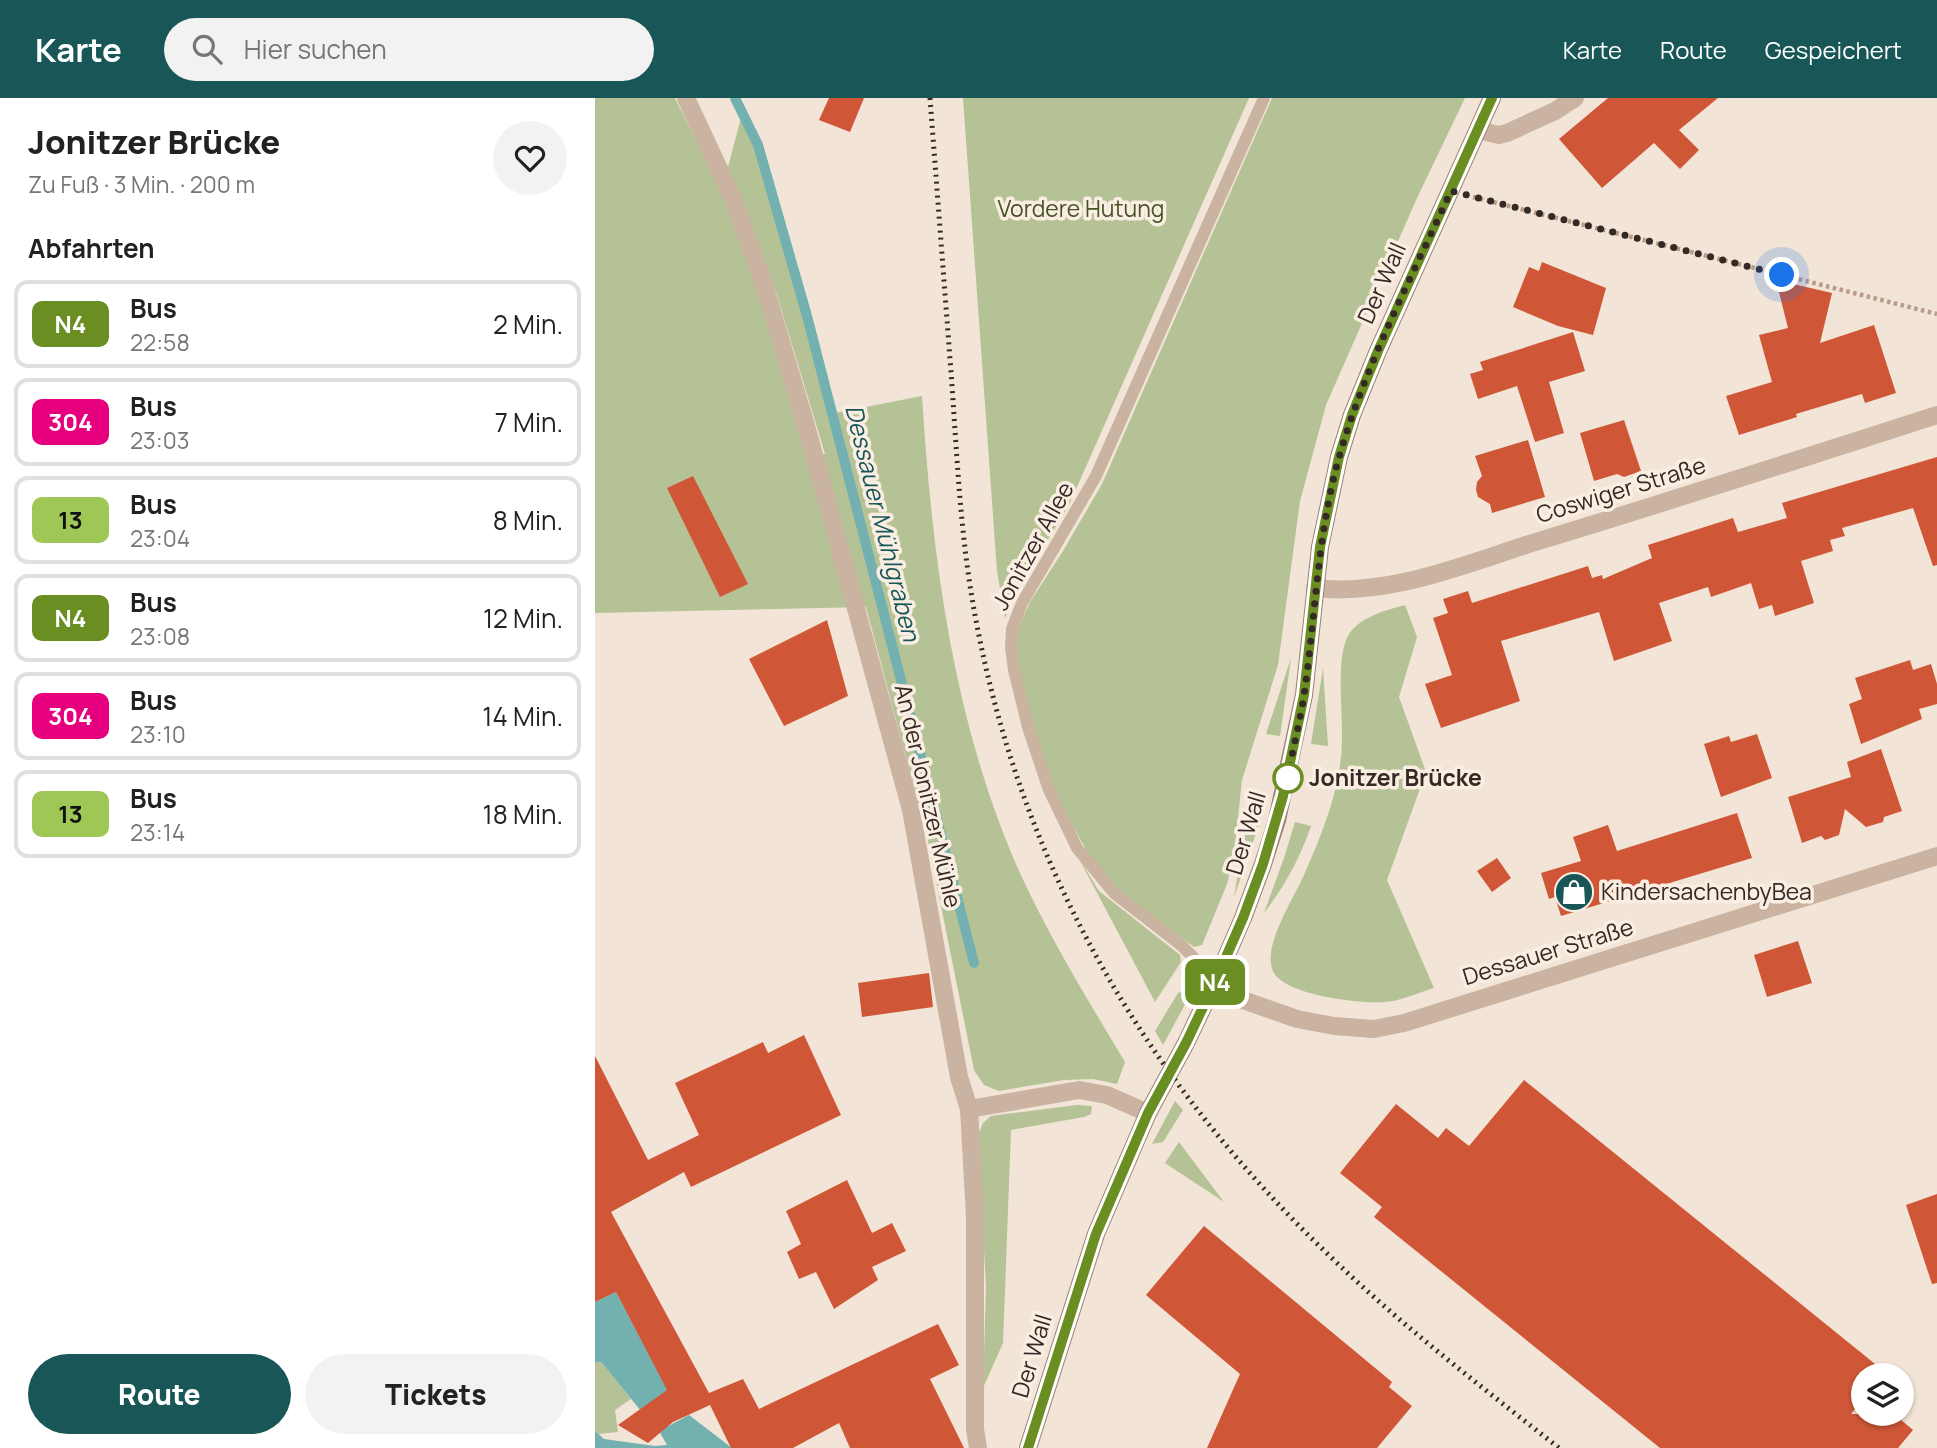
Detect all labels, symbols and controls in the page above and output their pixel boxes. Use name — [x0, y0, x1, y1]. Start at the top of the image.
search box — [164, 18, 654, 81]
text: Karte — [35, 27, 122, 72]
icon: search — [188, 30, 226, 68]
text: Hier suchen — [244, 31, 387, 67]
text: Karte — [1563, 33, 1622, 66]
text: Route — [1660, 33, 1727, 66]
text: Gespeichert — [1765, 33, 1902, 66]
text: Jonitzer Brücke — [28, 119, 280, 164]
button: heart — [493, 121, 567, 195]
text: Zu Fuß · 3 Min. · 200 m — [28, 168, 255, 200]
park label: Vordere Hutung — [998, 192, 1164, 224]
text: Abfahrten — [28, 230, 155, 266]
street label: Der Wall — [1349, 237, 1413, 328]
your location — [1764, 257, 1799, 292]
text: Bus — [130, 290, 177, 326]
text: 2 Min. — [493, 306, 563, 342]
text: N4 — [55, 307, 86, 340]
text: 22:58 — [130, 326, 190, 358]
text: Bus — [130, 388, 177, 424]
water label: Dessauer Mühlgraben — [838, 401, 929, 645]
text: 7 Min. — [495, 404, 563, 440]
text: 304 — [48, 405, 93, 438]
text: 23:03 — [130, 424, 189, 456]
street label: Coswiger Straße — [1532, 448, 1709, 530]
street label: Jonitzer Allee — [984, 476, 1081, 616]
text: Bus — [130, 486, 177, 522]
text: 8 Min. — [493, 502, 563, 538]
text: 13 — [58, 503, 83, 536]
text: 23:04 — [130, 522, 190, 554]
text: Bus — [130, 584, 177, 620]
text: 12 Min. — [483, 600, 563, 636]
text: N4 — [55, 601, 86, 634]
text: 23:08 — [130, 620, 190, 652]
street label: An der Jonitzer Mühle — [888, 681, 970, 911]
text: Bus — [130, 682, 177, 718]
text: 14 Min. — [482, 698, 563, 734]
text: 304 — [48, 699, 93, 732]
text: 23:10 — [130, 718, 186, 750]
place label: Jonitzer Brücke — [1309, 761, 1482, 793]
marker: Jonitzer Brücke — [1273, 763, 1303, 793]
text: Bus — [130, 780, 177, 816]
street label: Der Wall — [1217, 787, 1273, 878]
text: 18 Min. — [483, 796, 563, 832]
text: 13 — [58, 797, 83, 830]
text: 23:14 — [130, 816, 185, 848]
shop icon: KindersachenbyBea — [1553, 871, 1595, 913]
place label: KindersachenbyBea — [1601, 875, 1812, 907]
street label: Dessauer Straße — [1458, 910, 1637, 992]
line badge: N4 — [1183, 959, 1247, 1005]
text: N4 — [1199, 965, 1231, 998]
street label: Der Wall — [1003, 1310, 1059, 1401]
button: Route — [28, 1354, 291, 1434]
button: Tickets — [305, 1354, 567, 1434]
map controls — [1851, 1363, 1914, 1426]
button: layers — [1851, 1363, 1914, 1426]

